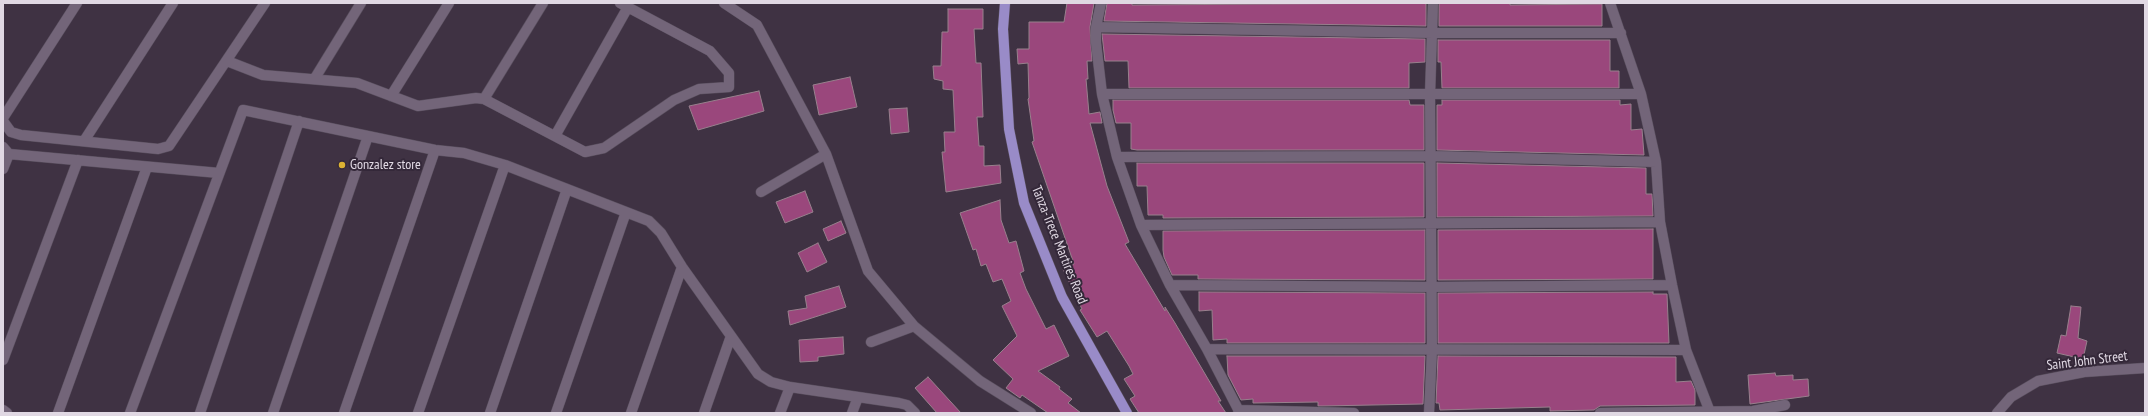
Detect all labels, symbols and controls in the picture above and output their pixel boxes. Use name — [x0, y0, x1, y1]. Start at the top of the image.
place label: Gonzalez store — [350, 157, 421, 173]
marker: Gonzalez store — [337, 160, 347, 170]
street label: Tanza-Trece Martires Road — [1028, 183, 1090, 307]
street label: Saint John Street — [2046, 348, 2128, 374]

